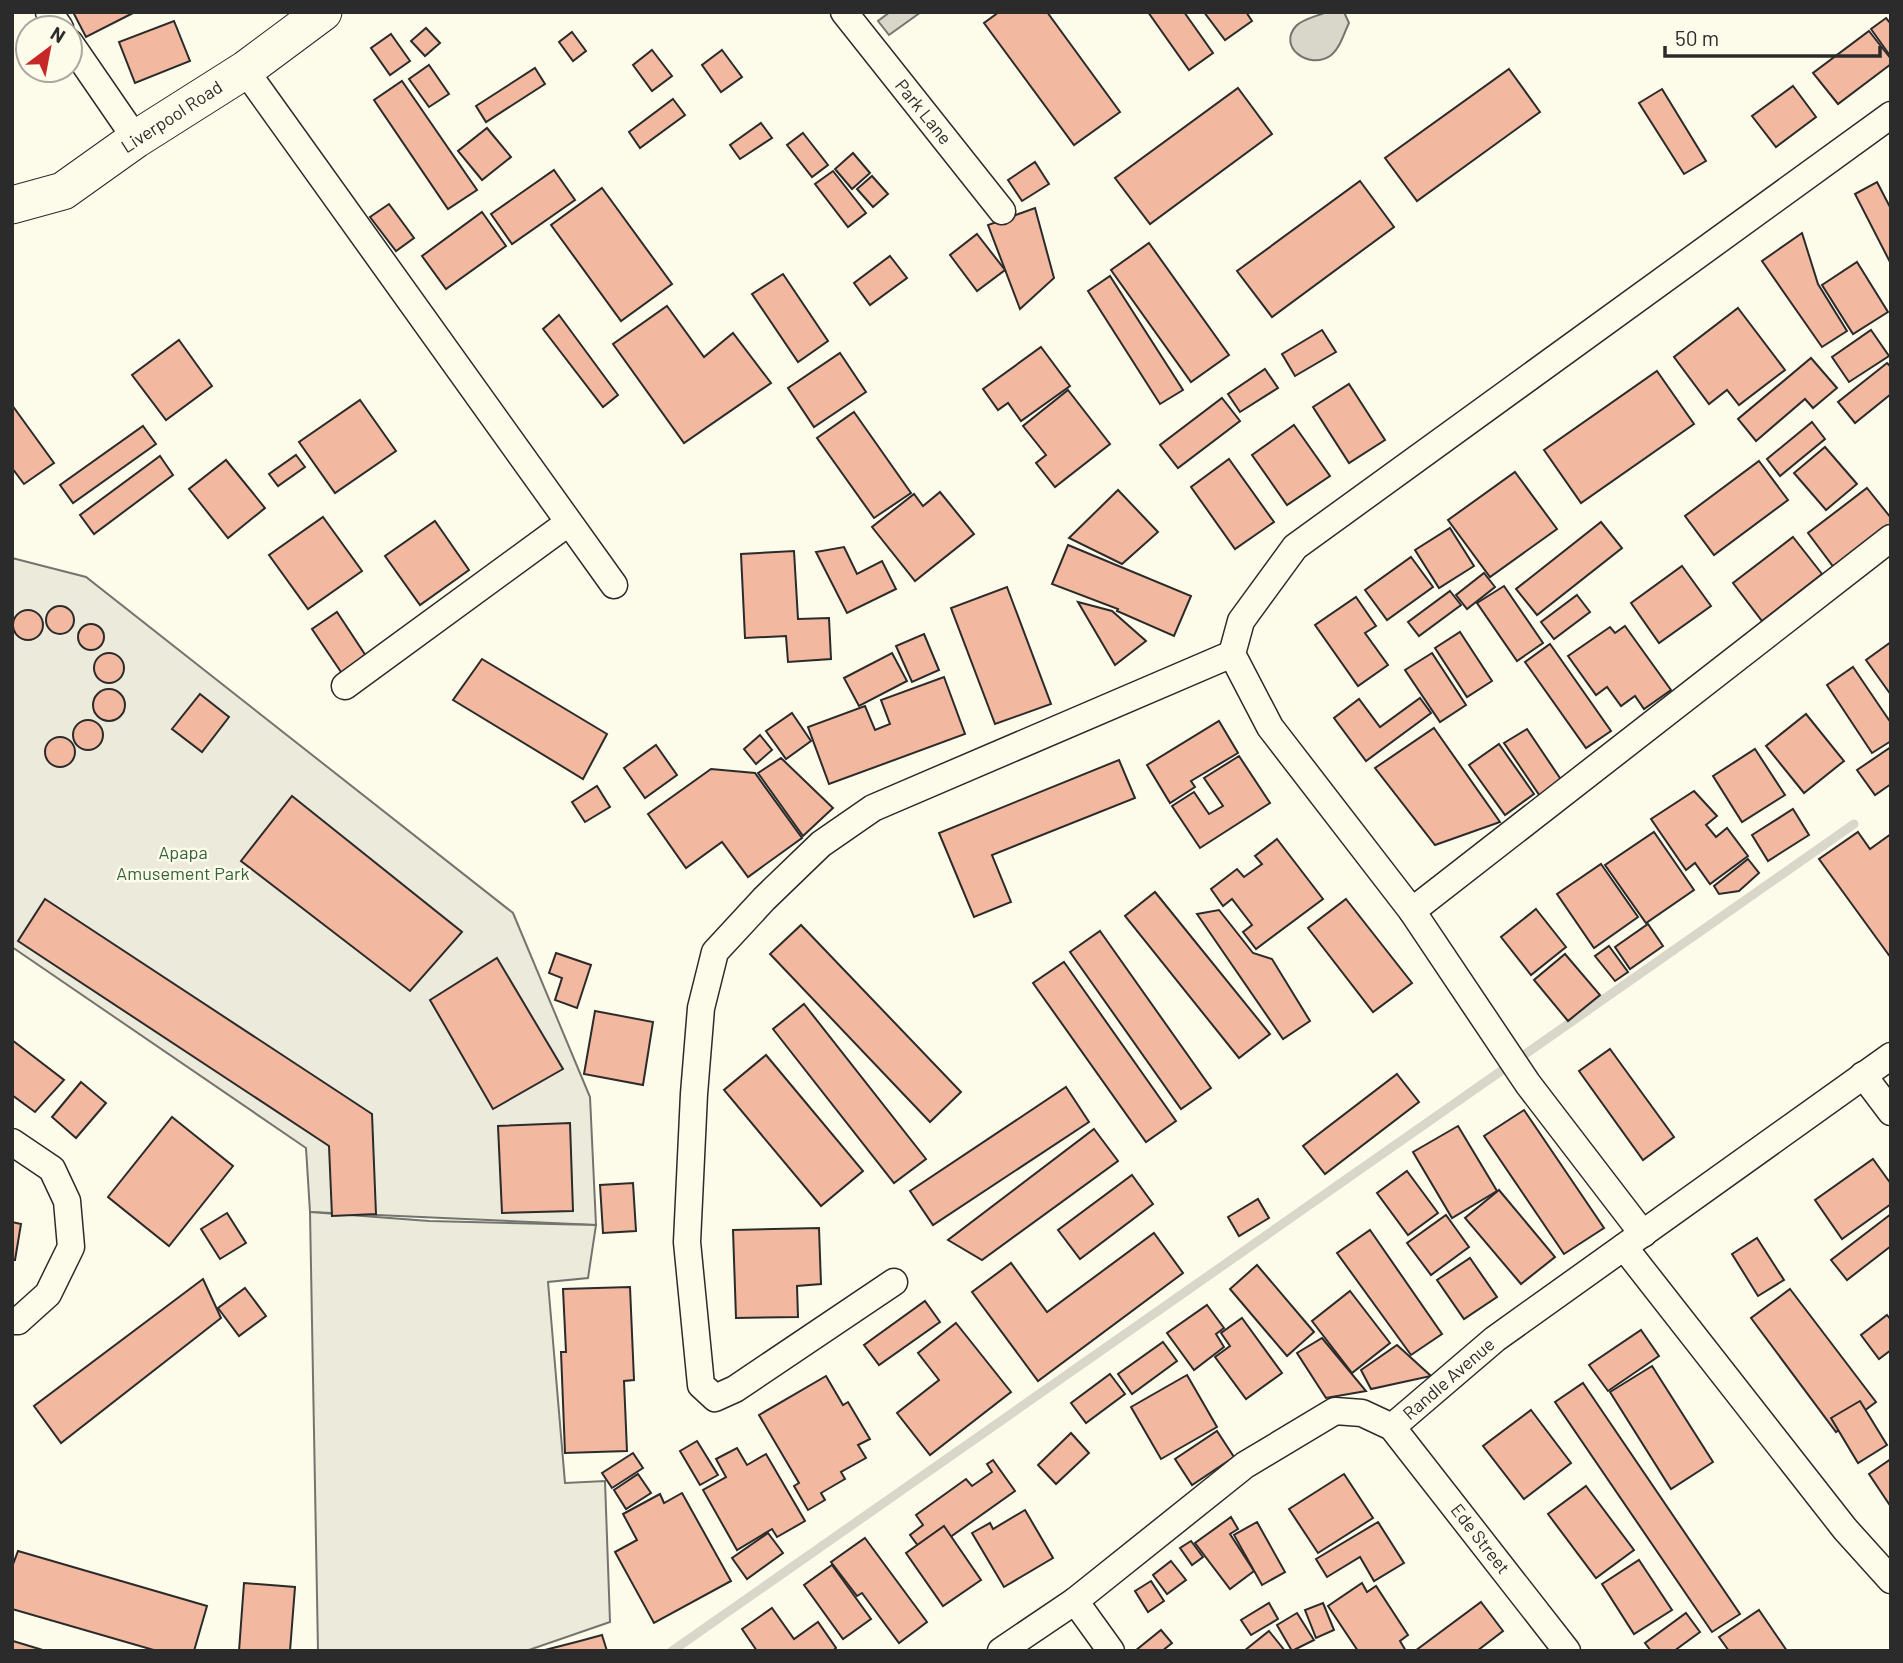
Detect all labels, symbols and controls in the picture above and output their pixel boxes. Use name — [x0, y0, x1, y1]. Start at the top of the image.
north arrow — [14, 14, 84, 84]
scale bar — [1665, 14, 1880, 58]
text: N — [47, 21, 70, 47]
text: 50 m — [1675, 25, 1719, 50]
street label: Park Lane — [891, 74, 957, 148]
street label: Liverpool Road — [117, 75, 226, 157]
park label: Apapa Amusement Park — [116, 841, 250, 884]
street label: Randle Avenue — [1398, 1332, 1499, 1424]
street label: Ede Street — [1447, 1499, 1515, 1578]

